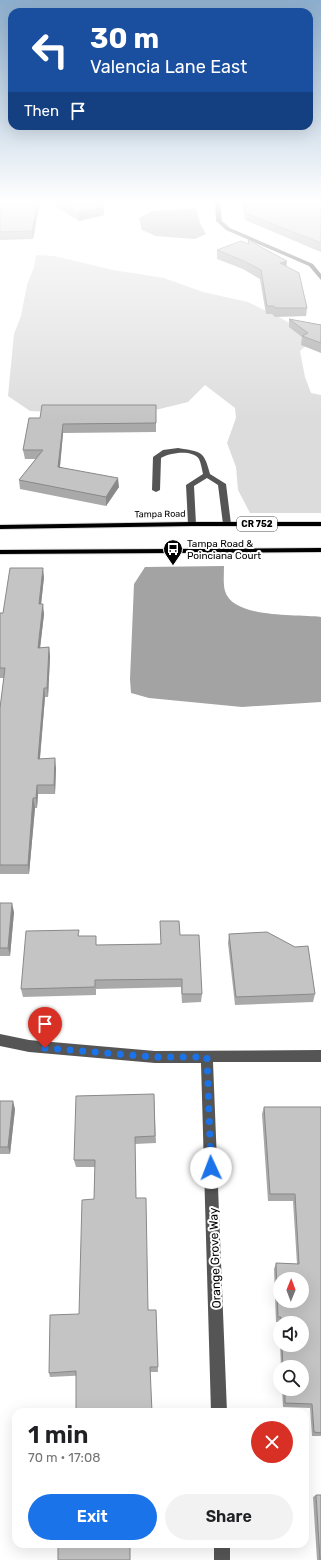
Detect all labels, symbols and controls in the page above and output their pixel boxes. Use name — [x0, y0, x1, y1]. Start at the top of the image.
text: 30 m — [90, 22, 159, 55]
icon: left — [24, 24, 76, 76]
text: Valencia Lane East — [90, 56, 247, 78]
icon: arrive — [67, 100, 89, 122]
text: Then — [24, 102, 59, 120]
street label: Tampa Road — [134, 509, 186, 519]
road number: CR 752 — [237, 517, 277, 531]
bus stop icon: Tampa Road & Poinciana Court — [162, 538, 184, 566]
place label: Tampa Road & Poinciana Court — [187, 538, 261, 562]
pin — [28, 1007, 62, 1048]
icon: arrive — [34, 1013, 56, 1035]
position arrow — [190, 1147, 232, 1189]
street label: Orange Grove Way — [206, 1207, 224, 1309]
north arrow — [273, 1272, 309, 1308]
map controls — [273, 1272, 309, 1396]
button: sound — [273, 1316, 309, 1352]
button: search — [273, 1360, 309, 1396]
text: 1 min — [28, 1421, 88, 1449]
button: close — [251, 1421, 293, 1463]
text: 70 m · 17:08 — [28, 1450, 100, 1465]
button: Exit — [28, 1494, 157, 1540]
button: Share — [165, 1494, 293, 1540]

